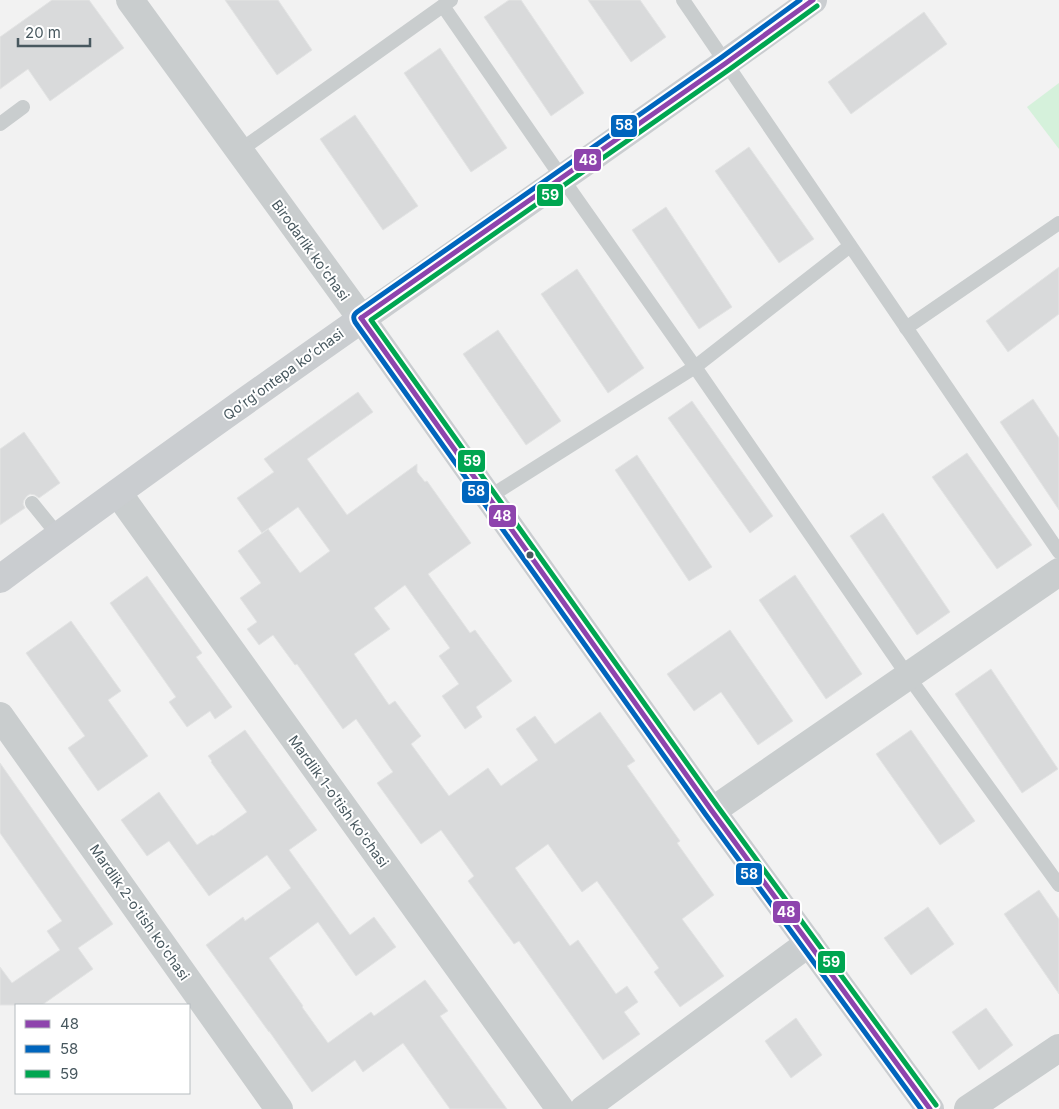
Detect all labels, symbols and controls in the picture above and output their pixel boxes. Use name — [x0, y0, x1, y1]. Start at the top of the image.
scale bar — [18, 15, 90, 47]
text: 20 m — [25, 23, 61, 42]
line badge: 58 — [610, 114, 638, 138]
text: 58 — [615, 116, 633, 133]
line badge: 48 — [573, 148, 602, 172]
text: 48 — [579, 151, 597, 168]
line badge: 59 — [536, 183, 564, 207]
text: 59 — [541, 186, 559, 203]
street label: Birodarlik ko'chasi — [269, 196, 353, 304]
street label: Qoʻrgʻontepa koʻchasi — [220, 325, 346, 423]
line badge: 59 — [457, 449, 486, 473]
text: 59 — [463, 452, 481, 469]
line badge: 58 — [461, 480, 490, 504]
text: 58 — [467, 482, 485, 499]
line badge: 48 — [488, 504, 517, 528]
text: 48 — [493, 507, 511, 524]
unlabelled marker — [525, 550, 535, 560]
street label: Mardlik 1-o'tish ko'chasi — [285, 732, 393, 870]
street label: Mardlik 2-o'tish ko'chasi — [87, 841, 193, 983]
line badge: 58 — [735, 862, 763, 886]
text: 58 — [740, 865, 758, 882]
line badge: 48 — [772, 900, 801, 924]
text: 48 — [777, 903, 795, 920]
line badge: 59 — [817, 950, 846, 974]
text: 59 — [822, 953, 840, 970]
legend — [15, 1004, 190, 1094]
text: 48 — [60, 1014, 79, 1033]
text: 58 — [60, 1039, 78, 1058]
text: 59 — [60, 1064, 78, 1083]

